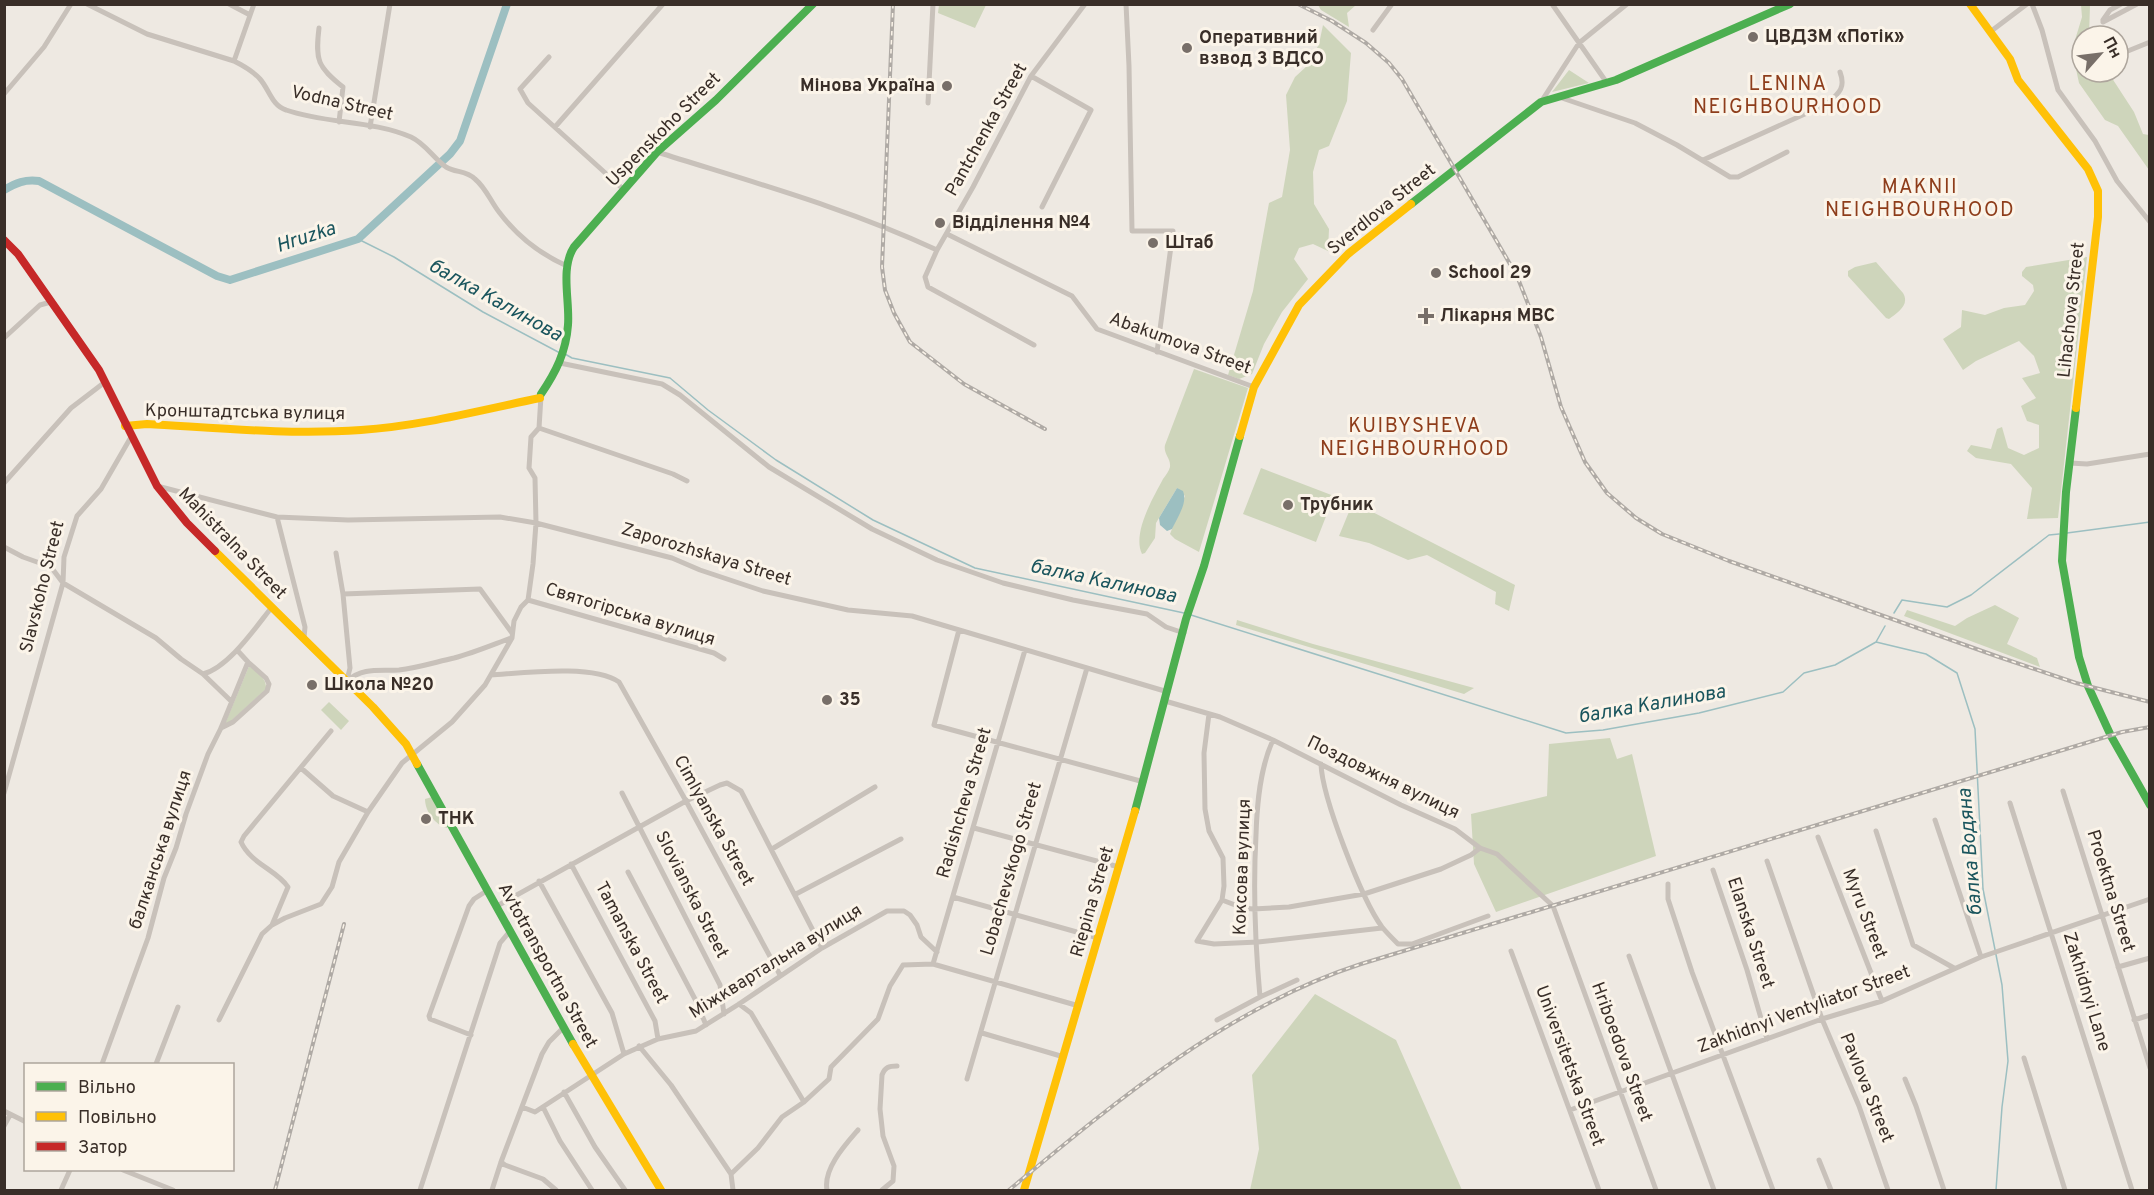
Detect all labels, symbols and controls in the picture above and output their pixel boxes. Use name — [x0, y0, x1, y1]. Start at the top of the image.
north arrow — [2070, 24, 2130, 84]
place label: ЦВДЗМ «Потік» — [1765, 26, 1904, 49]
place label: Оперативний взвод 3 ВДСО — [1199, 27, 1324, 71]
marker: ЦВДЗМ «Потік» — [1746, 30, 1760, 44]
text: Пн — [2098, 34, 2125, 62]
marker: Оперативний взвод 3 ВДСО — [1180, 41, 1194, 55]
street label: Pantchenka Street — [941, 59, 1033, 201]
street label: Uspenskoho Street — [602, 68, 726, 192]
district label: LENINA NEIGHBOURHOOD — [1693, 72, 1883, 121]
place label: Мінова Україна — [800, 75, 935, 98]
marker: Мінова Україна — [940, 79, 954, 93]
street label: Vodna Street — [289, 81, 395, 127]
street label: Sverdlova Street — [1323, 159, 1441, 261]
district label: MAKNII NEIGHBOURHOOD — [1825, 175, 2015, 224]
place label: Відділення №4 — [952, 212, 1091, 235]
water label: Hruzka — [273, 216, 340, 260]
marker: Відділення №4 — [933, 216, 947, 230]
place label: Штаб — [1165, 232, 1214, 255]
marker: Штаб — [1146, 236, 1160, 250]
street label: Lihachova Street — [2053, 241, 2091, 379]
water label: балка Калинова — [424, 254, 567, 349]
place label: School 29 — [1448, 262, 1532, 285]
marker: School 29 — [1429, 266, 1443, 280]
place label: Лікарня МВС — [1440, 305, 1555, 328]
marker: Лікарня МВС — [1417, 307, 1435, 325]
street label: Abakumova Street — [1106, 308, 1254, 380]
street label: Кронштадтська вулиця — [145, 400, 345, 426]
district label: KUIBYSHEVA NEIGHBOURHOOD — [1320, 414, 1510, 463]
street label: Mahistralna Street — [173, 483, 291, 605]
place label: Трубник — [1300, 494, 1374, 517]
marker: Трубник — [1281, 498, 1295, 512]
street label: Slavskoho Street — [15, 518, 71, 656]
street label: Zaporozhskaya Street — [618, 518, 794, 592]
water label: балка Калинова — [1028, 554, 1179, 610]
street label: Святогірська вулиця — [542, 578, 718, 652]
place label: Школа №20 — [324, 674, 434, 697]
marker: Школа №20 — [305, 678, 319, 692]
water label: балка Калинова — [1576, 679, 1728, 731]
place label: 35 — [839, 689, 861, 712]
marker: 35 — [820, 693, 834, 707]
street label: Radishcheva Street — [932, 725, 998, 881]
street label: Поздовжня вулиця — [1303, 731, 1463, 825]
street label: Cimlyanska Street — [668, 752, 758, 890]
street label: балканська вулиця — [124, 768, 198, 932]
street label: Lobachevskogo Street — [976, 780, 1048, 958]
water label: балка Водяна — [1952, 787, 1990, 917]
street label: Коксова вулиця — [1229, 798, 1257, 936]
place label: ТНК — [438, 808, 475, 831]
marker: ТНК — [419, 812, 433, 826]
street label: Slovianska Street — [649, 827, 733, 963]
street label: Proektna Street — [2080, 827, 2140, 955]
street label: Riepina Street — [1066, 844, 1120, 960]
street label: Myru Street — [1836, 866, 1892, 962]
street label: Elanska Street — [1721, 874, 1779, 992]
street label: Tamanska Street — [589, 878, 673, 1008]
street label: Avtotransportna Street — [492, 879, 602, 1053]
street label: Міжквартальна вулиця — [685, 899, 867, 1025]
street label: Zakhidnyi Lane — [2057, 929, 2115, 1055]
street label: Zakhidnyi Ventyliator Street — [1694, 961, 1914, 1059]
street label: Hriboedova Street — [1585, 979, 1657, 1125]
street label: Universitetska Street — [1529, 982, 1609, 1150]
street label: Pavlova Street — [1834, 1030, 1898, 1146]
legend — [24, 1063, 234, 1171]
text: Вільно — [78, 1077, 136, 1100]
text: Повільно — [78, 1107, 157, 1130]
text: Затор — [78, 1137, 127, 1160]

